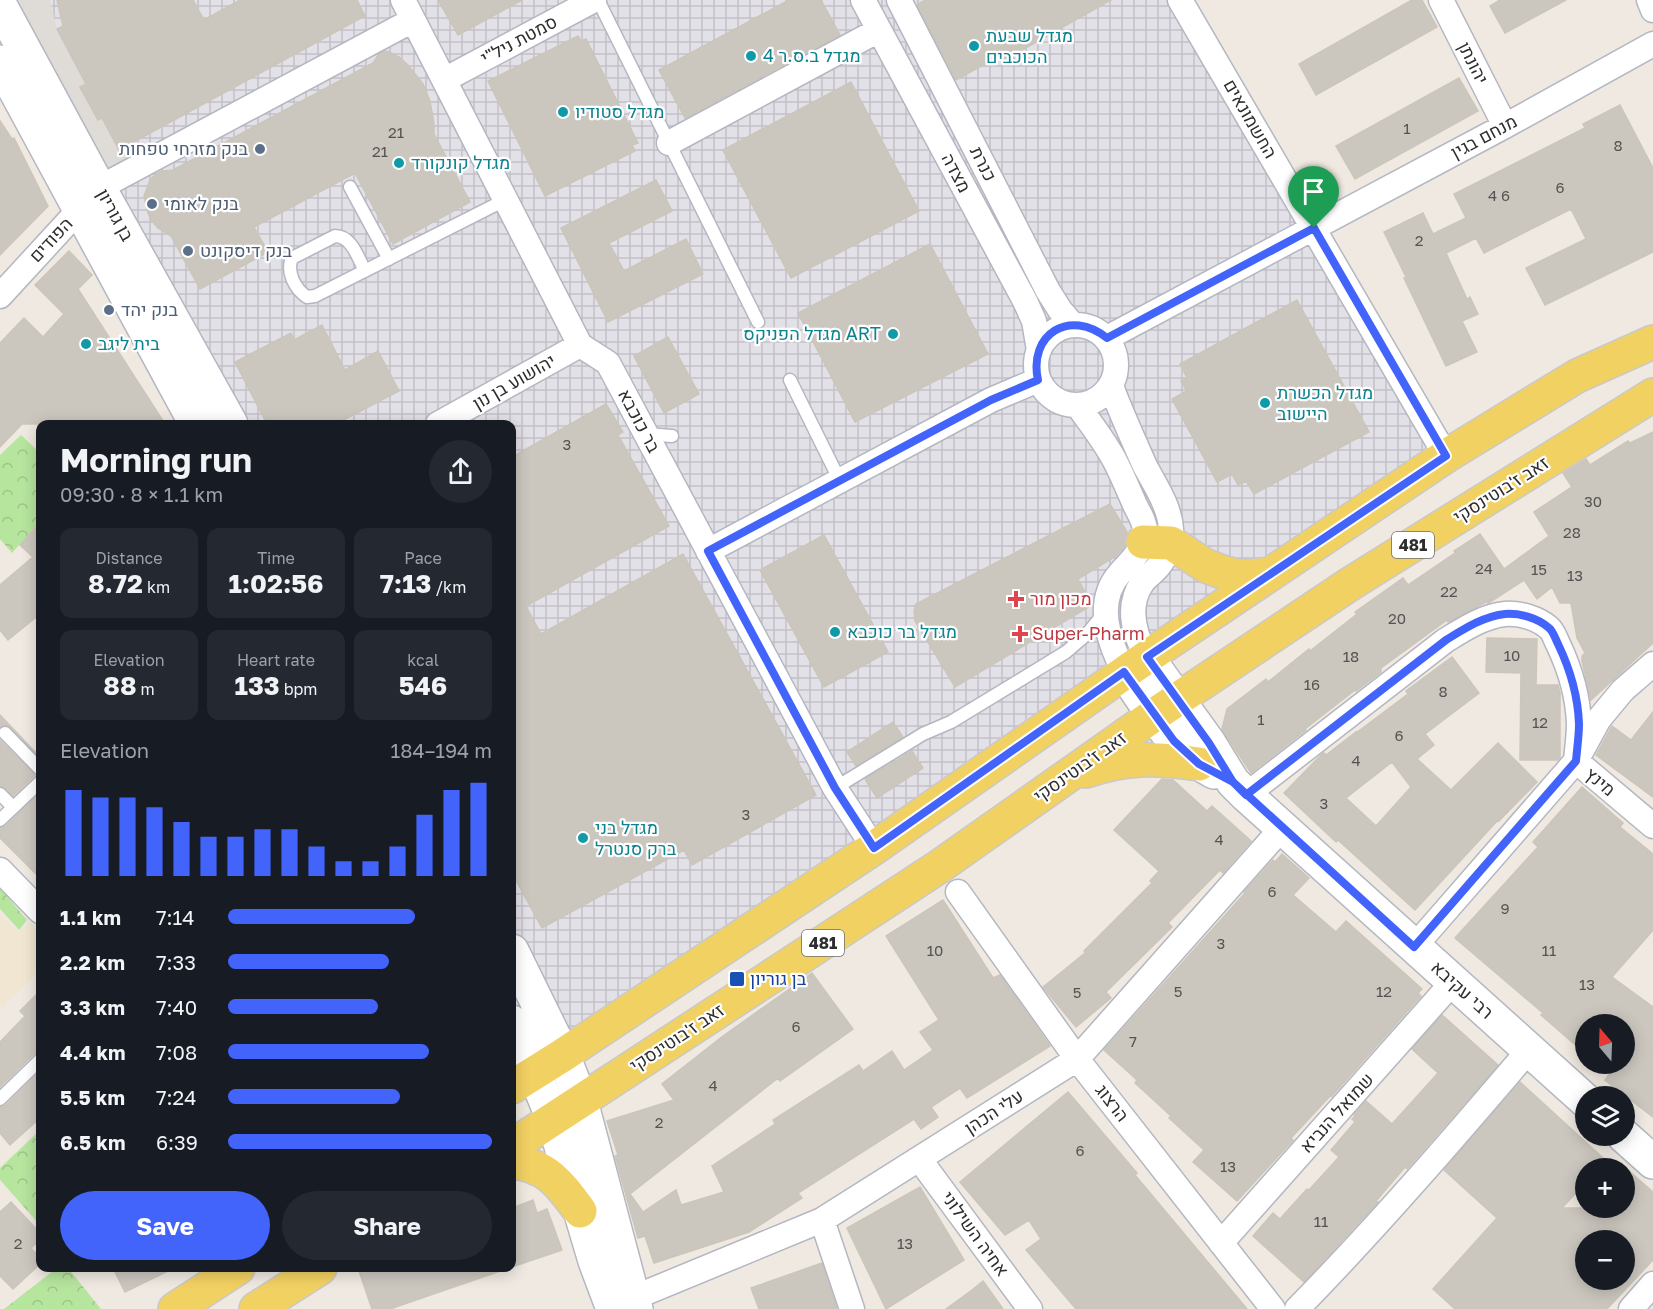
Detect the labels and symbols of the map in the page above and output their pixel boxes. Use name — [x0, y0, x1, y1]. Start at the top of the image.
street label: סמטת ניל"י — [477, 10, 561, 68]
place label: מגדל שבעת הכוכבים — [986, 24, 1073, 67]
street label: יהונתן — [1454, 38, 1494, 87]
marker: מגדל שבעת הכוכבים — [967, 39, 981, 53]
place label: מגדל ב.ס.ר 4 — [763, 44, 861, 66]
marker: מגדל ב.ס.ר 4 — [744, 49, 758, 63]
street label: החשמונאים — [1219, 75, 1282, 162]
place label: מגדל סטודיו — [575, 100, 665, 122]
marker: מגדל סטודיו — [556, 105, 570, 119]
street label: מנחם בגין — [1447, 110, 1520, 163]
house number: 1 — [1403, 119, 1411, 137]
house number: 21 — [388, 123, 404, 141]
house number: 8 — [1613, 136, 1623, 154]
place label: בנק מזרחי טפחות — [119, 137, 249, 159]
marker: בנק מזרחי טפחות — [253, 142, 267, 156]
house number: 21 — [372, 142, 388, 160]
street label: כנרת — [966, 142, 1002, 185]
street label: מצדה — [937, 149, 976, 196]
place label: מגדל קונקורד — [411, 151, 510, 173]
marker: מגדל קונקורד — [392, 156, 406, 170]
pin — [1288, 166, 1339, 228]
house number: 6 — [1555, 178, 1565, 196]
street label: בן גוריון — [93, 185, 139, 245]
house number: 4 6 — [1488, 186, 1510, 204]
place label: בנק לאומי — [164, 192, 239, 214]
marker: בנק לאומי — [145, 197, 159, 211]
street label: הפודים — [24, 212, 77, 266]
house number: 2 — [1415, 231, 1423, 249]
place label: בנק דיסקונט — [200, 239, 293, 261]
marker: בנק דיסקונט — [181, 244, 195, 258]
place label: בנק יהד — [121, 298, 179, 320]
marker: בנק יהד — [102, 303, 116, 317]
place label: מגדל הפניקס ART — [743, 322, 881, 344]
marker: מגדל הפניקס ART — [886, 327, 900, 341]
place label: בית ליגב — [98, 332, 160, 354]
marker: בית ליגב — [79, 337, 93, 351]
street label: יהושוע בן נון — [468, 349, 559, 414]
place label: מגדל הכשרת היישוב — [1277, 381, 1373, 424]
street label: בר כוכבא — [614, 385, 666, 456]
marker: מגדל הכשרת היישוב — [1258, 396, 1272, 410]
house number: 3 — [563, 435, 571, 453]
street label: זאב ז'בוטינסקי — [1449, 451, 1552, 527]
house number: 30 — [1584, 492, 1602, 510]
house number: 28 — [1563, 523, 1581, 541]
road number: 481 — [1392, 532, 1434, 558]
house number: 24 — [1475, 559, 1493, 577]
house number: 15 — [1531, 560, 1547, 578]
house number: 13 — [1567, 566, 1583, 584]
house number: 22 — [1440, 582, 1458, 600]
place label: מכון מור — [1030, 587, 1092, 609]
marker: מכון מור — [1007, 590, 1025, 608]
house number: 20 — [1388, 609, 1406, 627]
place label: מגדל בר כוכבא — [847, 620, 957, 642]
place label: Super-Pharm — [1032, 622, 1145, 644]
marker: מגדל בר כוכבא — [828, 625, 842, 639]
marker: Super-Pharm — [1013, 627, 1027, 641]
house number: 10 — [1504, 646, 1520, 664]
house number: 18 — [1343, 647, 1359, 665]
house number: 16 — [1304, 675, 1320, 693]
house number: 8 — [1438, 682, 1448, 700]
house number: 1 — [1257, 710, 1265, 728]
house number: 12 — [1532, 713, 1548, 731]
street label: זאב ז'בוטינסקי — [1029, 726, 1130, 806]
house number: 6 — [1394, 726, 1404, 744]
house number: 4 — [1351, 751, 1361, 769]
street label: מינץ — [1581, 762, 1620, 800]
house number: 3 — [1320, 794, 1328, 812]
house number: 3 — [742, 805, 750, 823]
place label: מגדל בני ברק סנטרל — [595, 816, 677, 859]
house number: 4 — [1214, 830, 1224, 848]
marker: מגדל בני ברק סנטרל — [576, 831, 590, 845]
house number: 6 — [1267, 882, 1277, 900]
house number: 9 — [1500, 899, 1510, 917]
road number: 481 — [802, 930, 844, 956]
house number: 3 — [1217, 934, 1225, 952]
house number: 10 — [927, 941, 943, 959]
house number: 11 — [1542, 941, 1556, 959]
street label: רבי עקיבא — [1427, 956, 1498, 1023]
place label: בן גוריון — [750, 967, 807, 989]
marker: בן גוריון — [728, 970, 746, 988]
house number: 13 — [1579, 975, 1595, 993]
house number: 5 — [1174, 982, 1182, 1000]
house number: 12 — [1376, 982, 1392, 1000]
house number: 5 — [1073, 983, 1081, 1001]
street label: זאב ז'בוטינסקי — [625, 998, 728, 1076]
north arrow — [1575, 1014, 1635, 1074]
house number: 6 — [791, 1017, 801, 1035]
house number: 7 — [1129, 1032, 1137, 1050]
street label: שמואל הנביא — [1295, 1068, 1378, 1157]
house number: 4 — [708, 1076, 718, 1094]
street label: הרצוג — [1091, 1079, 1134, 1126]
street label: עלי הכהן — [960, 1084, 1027, 1138]
house number: 2 — [655, 1113, 663, 1131]
house number: 6 — [1075, 1141, 1085, 1159]
house number: 13 — [1220, 1157, 1236, 1175]
street label: אחיה השילוני — [938, 1187, 1014, 1280]
house number: 11 — [1314, 1212, 1328, 1230]
house number: 2 — [14, 1234, 22, 1252]
house number: 13 — [897, 1234, 913, 1252]

